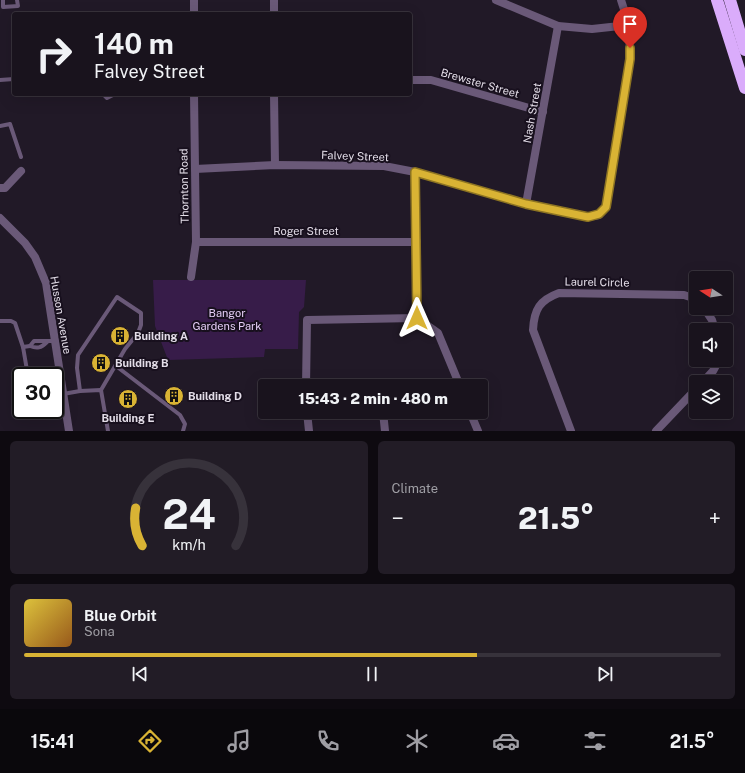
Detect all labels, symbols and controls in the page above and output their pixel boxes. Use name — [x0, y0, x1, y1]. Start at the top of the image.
pin — [613, 7.0, 647, 48]
icon: arrive — [619, 13, 641, 35]
text: 140 m — [94, 27, 174, 60]
icon: right — [28, 28, 80, 80]
text: Falvey Street — [94, 61, 205, 82]
street label: Brewster Street — [439, 66, 521, 100]
street label: Nash Street — [521, 82, 543, 144]
street label: Thornton Road — [177, 148, 191, 224]
street label: Falvey Street — [321, 149, 389, 163]
street label: Roger Street — [273, 225, 339, 237]
north arrow — [689, 271, 733, 315]
map controls — [689, 271, 733, 419]
street label: Husson Avenue — [48, 275, 74, 355]
street label: Laurel Circle — [564, 275, 630, 289]
position arrow — [396, 297, 438, 339]
park label: Bangor Gardens Park — [192, 307, 262, 332]
button: sound — [689, 323, 733, 367]
building icon: Building A — [109, 325, 131, 347]
place label: Building A — [134, 330, 188, 342]
building icon: Building B — [90, 352, 112, 374]
place label: Building B — [115, 357, 169, 369]
speed limit sign: 30 — [12, 367, 64, 419]
button: layers — [689, 375, 733, 419]
building icon: Building D — [163, 385, 185, 407]
building icon: Building E — [117, 388, 139, 410]
place label: Building D — [188, 390, 242, 402]
text: 15:43 · 2 min · 480 m — [298, 390, 448, 407]
place label: Building E — [102, 412, 154, 424]
text: Climate — [392, 481, 438, 496]
text: 24 — [162, 488, 216, 537]
text: 21.5° — [518, 500, 595, 536]
text: − — [392, 505, 404, 531]
text: + — [709, 505, 721, 531]
text: km/h — [172, 535, 206, 552]
text: Blue Orbit — [84, 607, 157, 624]
text: Sona — [84, 624, 115, 639]
icon: previous — [129, 663, 151, 685]
icon: pause — [361, 663, 383, 685]
icon: next — [594, 663, 616, 685]
icon: directions — [136, 727, 164, 755]
icon: music — [225, 727, 253, 755]
icon: phone — [314, 727, 342, 755]
icon: climate — [403, 727, 431, 755]
icon: car — [492, 727, 520, 755]
icon: filters — [581, 727, 609, 755]
text: 15:41 — [31, 731, 75, 752]
text: 21.5° — [670, 731, 714, 752]

